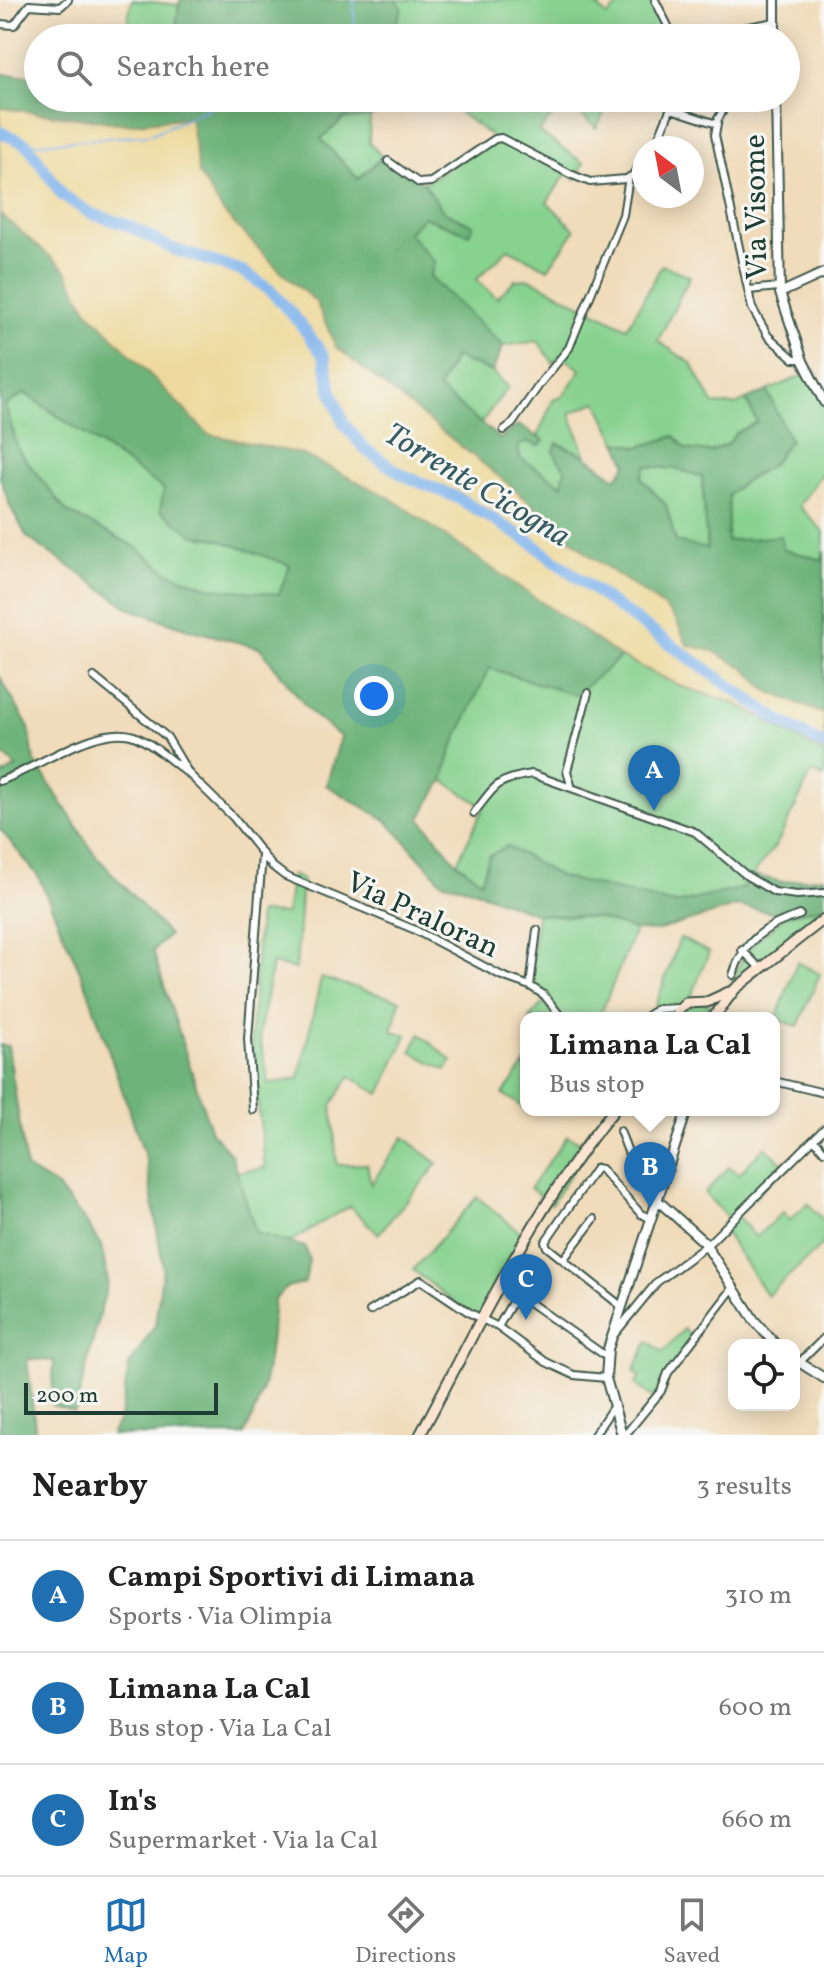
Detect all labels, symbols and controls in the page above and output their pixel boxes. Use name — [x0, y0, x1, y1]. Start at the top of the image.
search box — [24, 24, 800, 112]
icon: search — [52, 46, 96, 90]
text: Search here — [116, 47, 270, 89]
street label: Via Visome — [735, 134, 779, 280]
north arrow — [632, 136, 704, 208]
water label: Torrente Cicogna — [375, 414, 578, 559]
your location — [354, 676, 394, 716]
pin: A — [628, 745, 680, 811]
street label: Via Praloran — [339, 862, 506, 970]
popup — [520, 1012, 780, 1116]
text: Limana La Cal — [549, 1025, 751, 1067]
text: Bus stop — [549, 1067, 645, 1103]
pin: B — [624, 1142, 676, 1208]
pin: C — [500, 1254, 552, 1320]
map controls — [728, 1339, 800, 1411]
button: locate — [728, 1339, 800, 1411]
scale bar — [24, 1379, 218, 1415]
text: 200 m — [36, 1381, 98, 1412]
text: Nearby — [32, 1464, 148, 1511]
text: 3 results — [696, 1469, 792, 1505]
text: Campi Sportivi di Limana — [108, 1557, 475, 1599]
text: A — [49, 1578, 67, 1614]
text: 310 m — [725, 1578, 792, 1614]
text: Sports · Via Olimpia — [108, 1599, 333, 1635]
text: Limana La Cal — [108, 1669, 311, 1711]
text: B — [49, 1690, 67, 1726]
text: 600 m — [719, 1690, 792, 1726]
text: Bus stop · Via La Cal — [108, 1711, 332, 1747]
text: In's — [108, 1781, 157, 1823]
text: C — [50, 1802, 66, 1838]
text: 660 m — [722, 1802, 792, 1838]
text: Supermarket · Via la Cal — [108, 1823, 378, 1859]
tab: Map — [104, 1893, 148, 1972]
tab: Directions — [355, 1893, 456, 1972]
tab: Saved — [664, 1893, 720, 1972]

